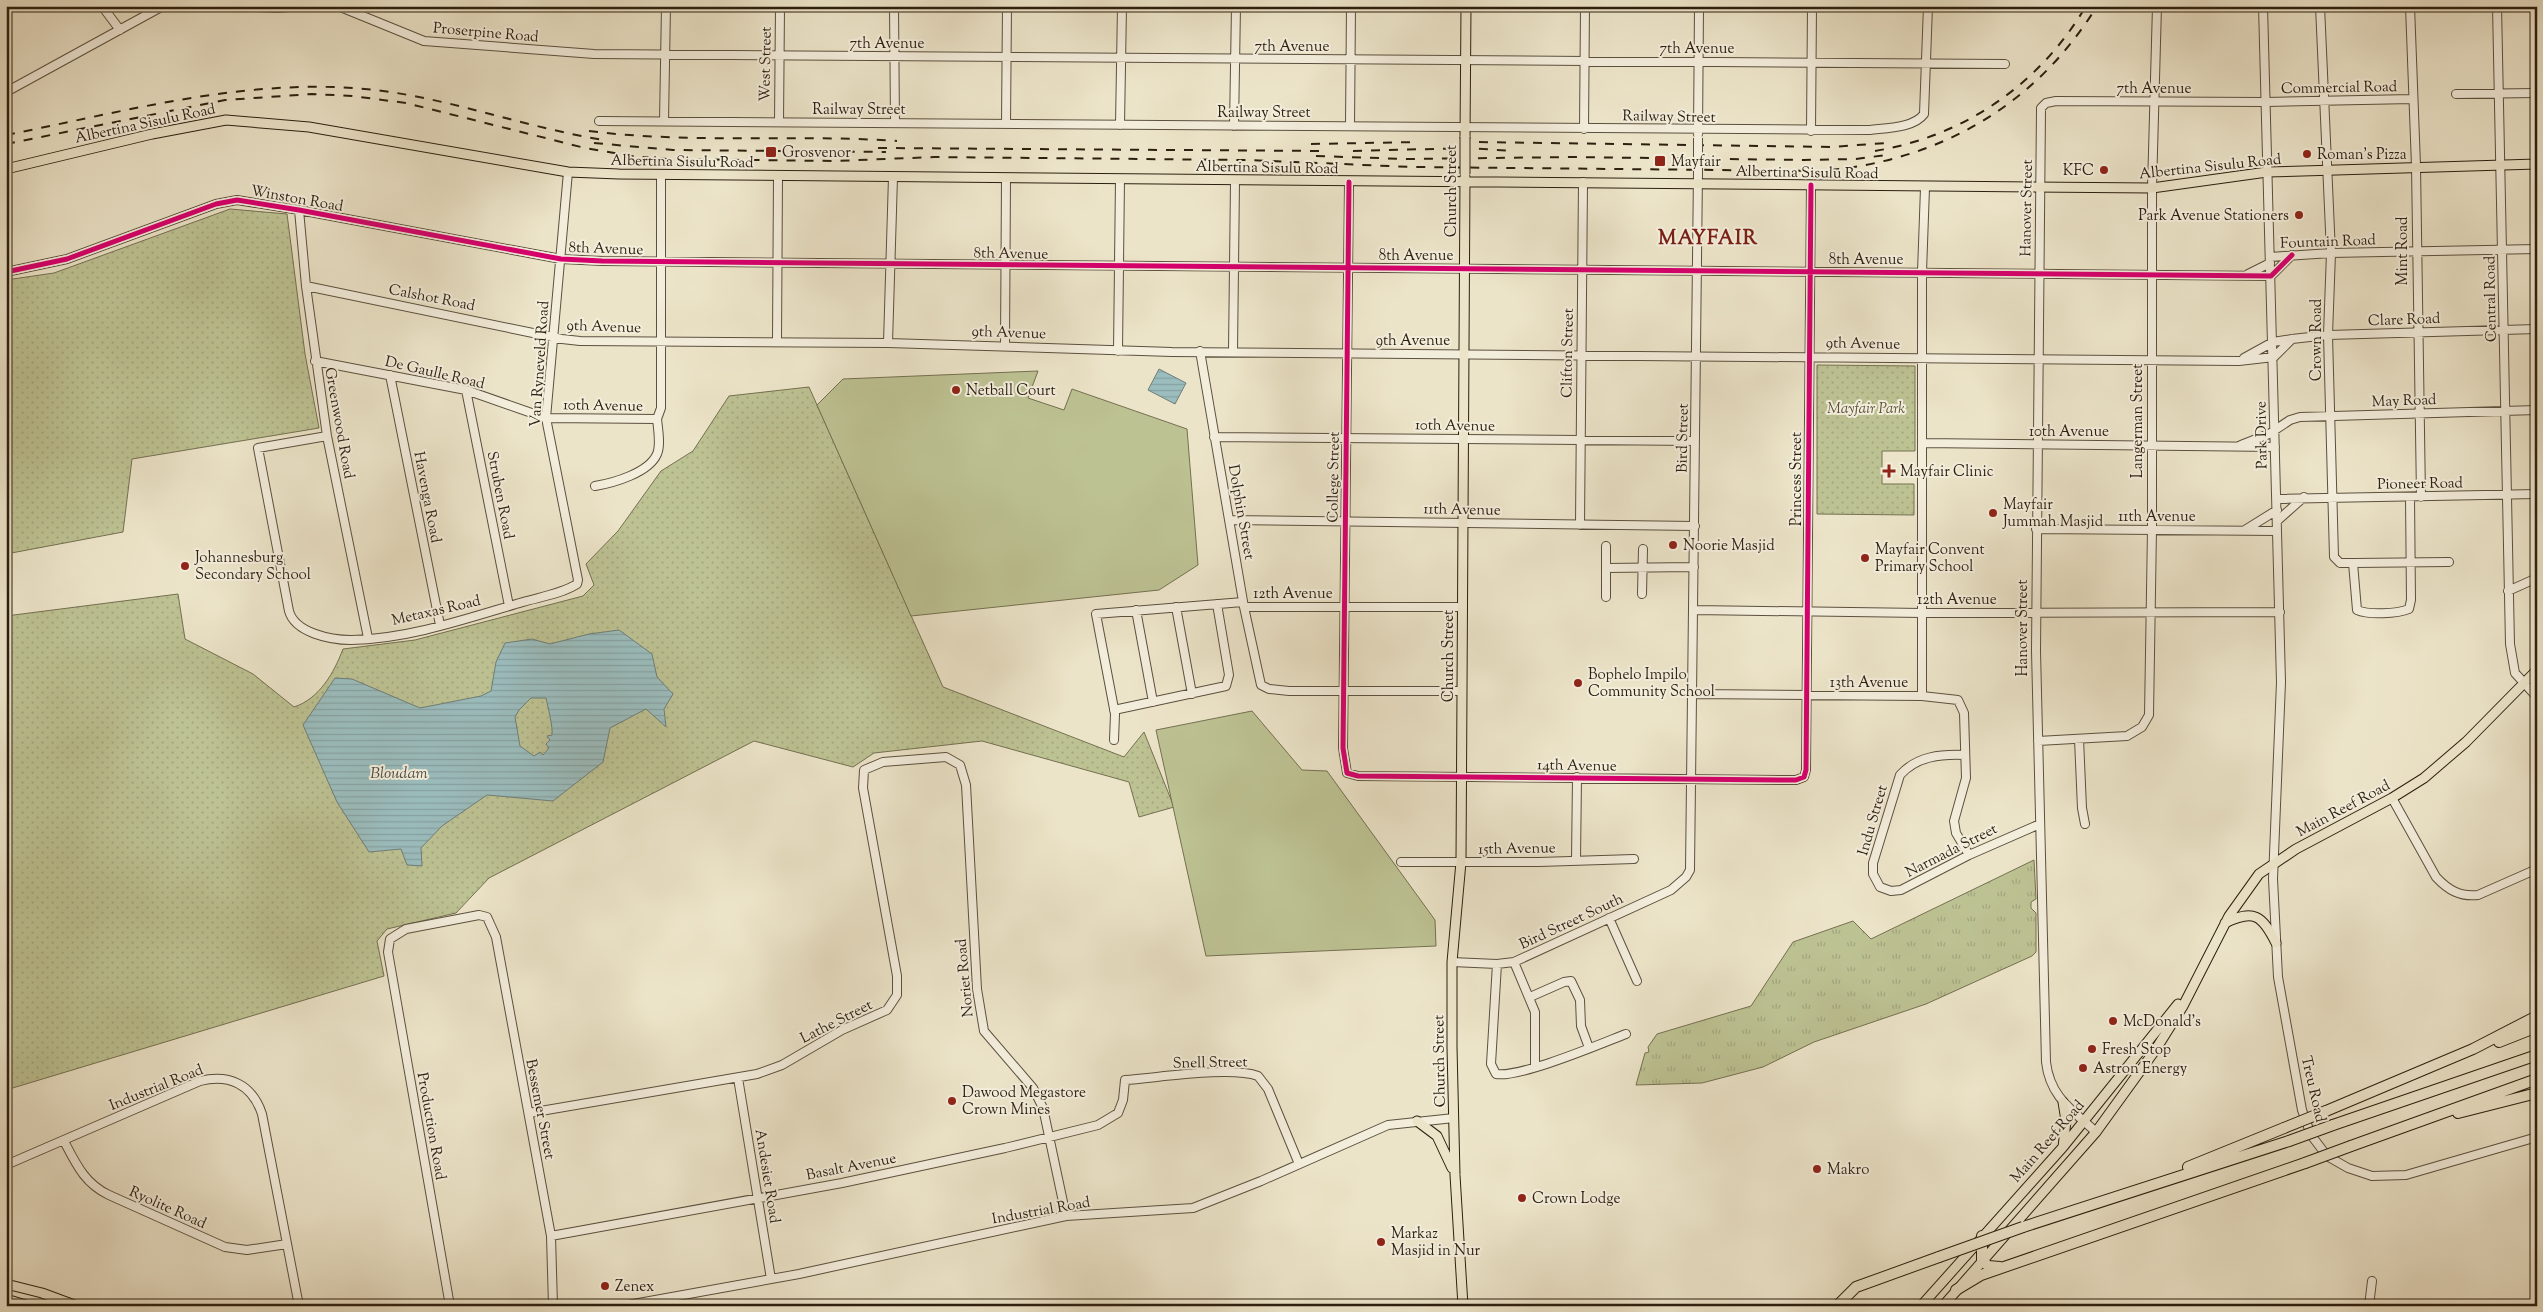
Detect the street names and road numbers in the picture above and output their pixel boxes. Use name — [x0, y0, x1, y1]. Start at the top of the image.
street label: Proserpine Road — [432, 18, 540, 49]
street label: West Street — [755, 26, 778, 102]
street label: 7th Avenue — [850, 34, 924, 55]
street label: 7th Avenue — [1255, 37, 1329, 58]
street label: 7th Avenue — [1660, 39, 1734, 60]
street label: Commercial Road — [2281, 77, 2398, 100]
street label: 7th Avenue — [2117, 79, 2191, 100]
street label: Albertina Sisulu Road — [73, 99, 218, 150]
street label: Railway Street — [812, 100, 906, 121]
street label: Railway Street — [1217, 103, 1311, 124]
street label: Railway Street — [1622, 106, 1716, 129]
street label: Church Street — [1442, 145, 1463, 237]
street label: Albertina Sisulu Road — [2138, 150, 2283, 185]
street label: Albertina Sisulu Road — [610, 151, 754, 174]
street label: Albertina Sisulu Road — [1195, 157, 1339, 180]
street label: Hanover Street — [2016, 159, 2039, 257]
street label: Albertina Sisulu Road — [1735, 162, 1879, 185]
street label: Winston Road — [249, 181, 345, 218]
street label: Mint Road — [2393, 216, 2414, 285]
street label: Fountain Road — [2280, 230, 2377, 255]
street label: 8th Avenue — [568, 238, 644, 261]
street label: 8th Avenue — [973, 243, 1049, 266]
street label: 8th Avenue — [1379, 246, 1453, 267]
street label: 8th Avenue — [1829, 250, 1903, 271]
street label: Central Road — [2480, 255, 2503, 342]
street label: Calshot Road — [387, 280, 477, 317]
street label: Crown Road — [2307, 298, 2328, 381]
street label: Van Ryneveld Road — [526, 300, 555, 428]
street label: Clifton Street — [1557, 308, 1580, 398]
street label: Clare Road — [2367, 309, 2441, 332]
street label: 9th Avenue — [566, 316, 642, 339]
street label: 9th Avenue — [971, 322, 1047, 345]
street label: 9th Avenue — [1376, 331, 1450, 352]
street label: 9th Avenue — [1826, 333, 1900, 356]
street label: De Gaulle Road — [383, 352, 487, 395]
street label: Langerman Street — [2128, 364, 2149, 478]
street label: Greenwood Road — [318, 366, 359, 481]
street label: May Road — [2371, 390, 2437, 413]
street label: 10th Avenue — [563, 395, 643, 418]
street label: Park Drive — [2251, 401, 2274, 469]
street label: Bird Street — [1672, 403, 1695, 473]
street label: 10th Avenue — [1415, 415, 1495, 438]
street label: 10th Avenue — [2029, 422, 2109, 443]
street label: College Street — [1323, 431, 1346, 523]
street label: Princess Street — [1787, 432, 1808, 526]
street label: Havenga Road — [407, 450, 446, 545]
street label: Struben Road — [481, 450, 518, 542]
street label: Dolphin Street — [1222, 463, 1259, 561]
street label: Pioneer Road — [2377, 473, 2464, 496]
street label: 11th Avenue — [1423, 499, 1501, 522]
street label: 11th Avenue — [2118, 507, 2196, 528]
street label: Hanover Street — [2013, 579, 2034, 677]
street label: 12th Avenue — [1253, 584, 1333, 605]
street label: 12th Avenue — [1917, 590, 1997, 611]
street label: Metaxas Road — [390, 591, 483, 632]
street label: Church Street — [1439, 610, 1460, 702]
street label: 13th Avenue — [1830, 673, 1908, 694]
street label: 14th Avenue — [1537, 755, 1617, 778]
street label: Main Reef Road — [2293, 776, 2395, 843]
street label: Indu Street — [1853, 783, 1894, 858]
street label: Narmada Street — [1902, 819, 2001, 884]
street label: 15th Avenue — [1478, 838, 1556, 861]
street label: Bird Street South — [1516, 889, 1627, 956]
street label: Noriet Road — [952, 937, 979, 1018]
street label: Lathe Street — [797, 995, 876, 1050]
street label: Church Street — [1429, 1015, 1452, 1107]
street label: Snell Street — [1172, 1052, 1248, 1075]
street label: Treu Road — [2295, 1054, 2330, 1125]
street label: Bessemer Street — [519, 1057, 560, 1161]
street label: Industrial Road — [106, 1060, 207, 1117]
street label: Production Road — [411, 1071, 450, 1182]
street label: Main Reef Road — [2006, 1096, 2090, 1188]
street label: Andesiet Road — [749, 1128, 784, 1225]
street label: Basalt Avenue — [804, 1148, 898, 1187]
street label: Ryolite Road — [125, 1182, 210, 1235]
street label: Industrial Road — [990, 1192, 1093, 1230]

